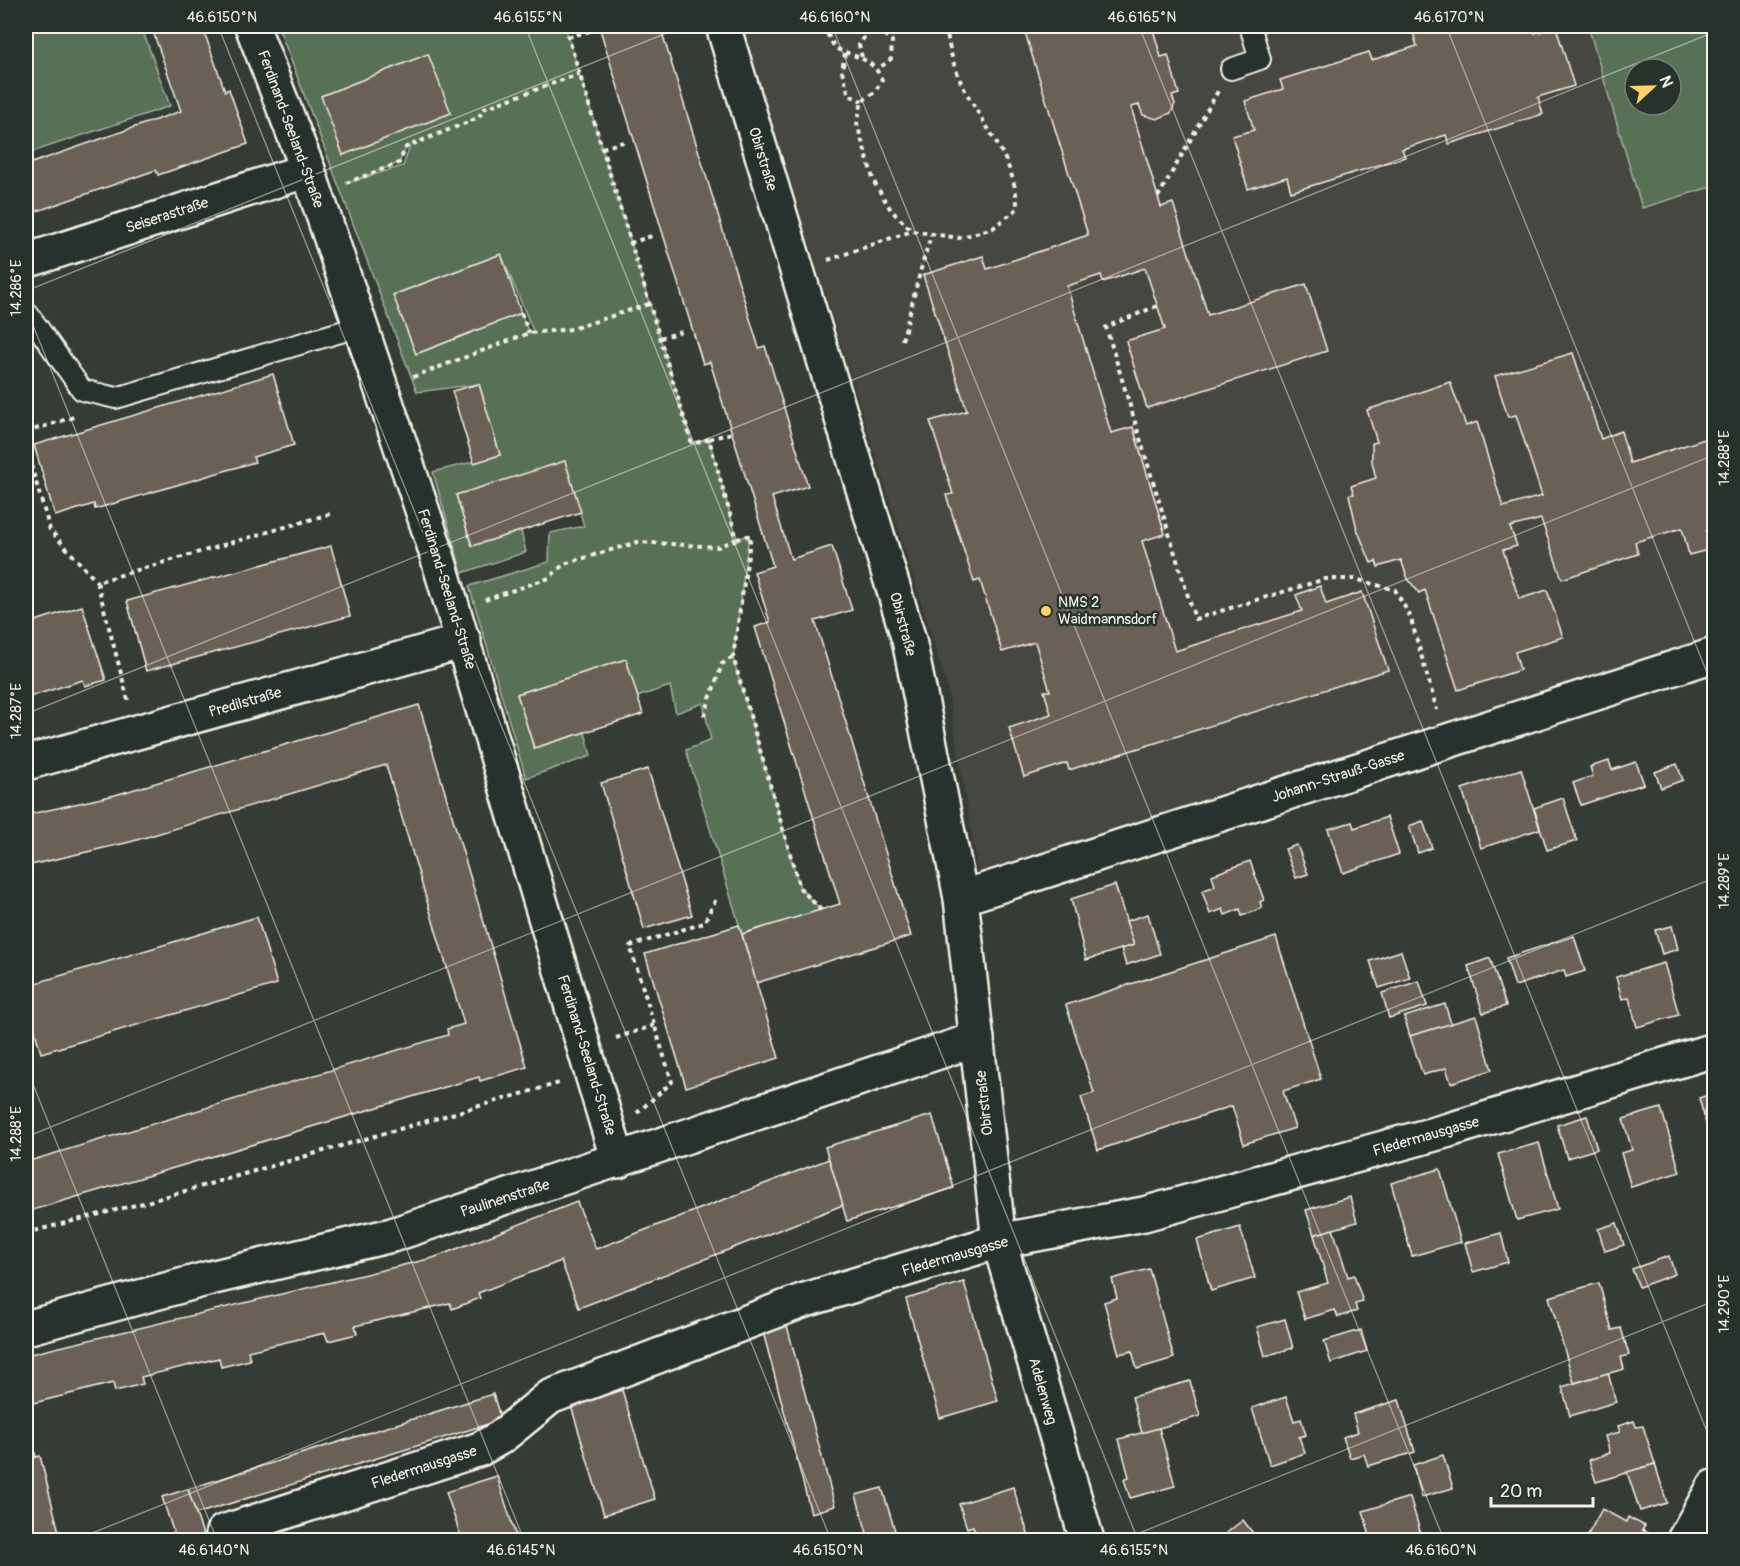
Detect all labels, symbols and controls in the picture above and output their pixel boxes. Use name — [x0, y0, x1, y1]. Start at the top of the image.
text: 46.6150°N — [187, 8, 257, 27]
text: 46.6155°N — [494, 8, 562, 27]
text: 46.6160°N — [800, 8, 871, 27]
text: 46.6165°N — [1108, 8, 1176, 27]
text: 46.6170°N — [1414, 8, 1484, 27]
street label: Ferdinand-Seeland-Straße — [253, 48, 328, 211]
north arrow — [1623, 57, 1683, 117]
text: N — [1655, 73, 1677, 91]
street label: Obirstraße — [744, 125, 781, 194]
street label: Seiserastraße — [123, 193, 212, 238]
text: 14.286°E — [7, 259, 26, 316]
text: 14.288°E — [1715, 430, 1734, 486]
street label: Ferdinand-Seeland-Straße — [413, 507, 480, 672]
street label: Obirstraße — [885, 590, 920, 659]
place label: NMS 2 Waidmannsdorf — [1058, 593, 1158, 629]
marker: NMS 2 Waidmannsdorf — [1039, 604, 1053, 618]
text: 14.287°E — [7, 683, 26, 739]
street label: Predilstraße — [207, 683, 284, 722]
street label: Johann-Strauß-Gasse — [1269, 746, 1408, 807]
text: 14.289°E — [1715, 853, 1734, 909]
street label: Ferdinand-Seeland-Straße — [553, 973, 620, 1138]
street label: Obirstraße — [972, 1069, 997, 1137]
text: 14.288°E — [7, 1106, 26, 1162]
street label: Fledermausgasse — [1371, 1112, 1482, 1161]
street label: Paulinenstraße — [458, 1175, 553, 1222]
street label: Fledermausgasse — [900, 1232, 1011, 1281]
text: 14.290°E — [1715, 1275, 1734, 1333]
street label: Adelenweg — [1024, 1355, 1061, 1427]
street label: Fledermausgasse — [369, 1441, 480, 1493]
scale bar — [1491, 1470, 1593, 1508]
text: 20 m — [1500, 1480, 1542, 1503]
text: 46.6140°N — [179, 1541, 249, 1560]
text: 46.6145°N — [487, 1541, 555, 1560]
text: 46.6150°N — [793, 1541, 863, 1560]
text: 46.6155°N — [1100, 1541, 1168, 1560]
text: 46.6160°N — [1406, 1541, 1477, 1560]

